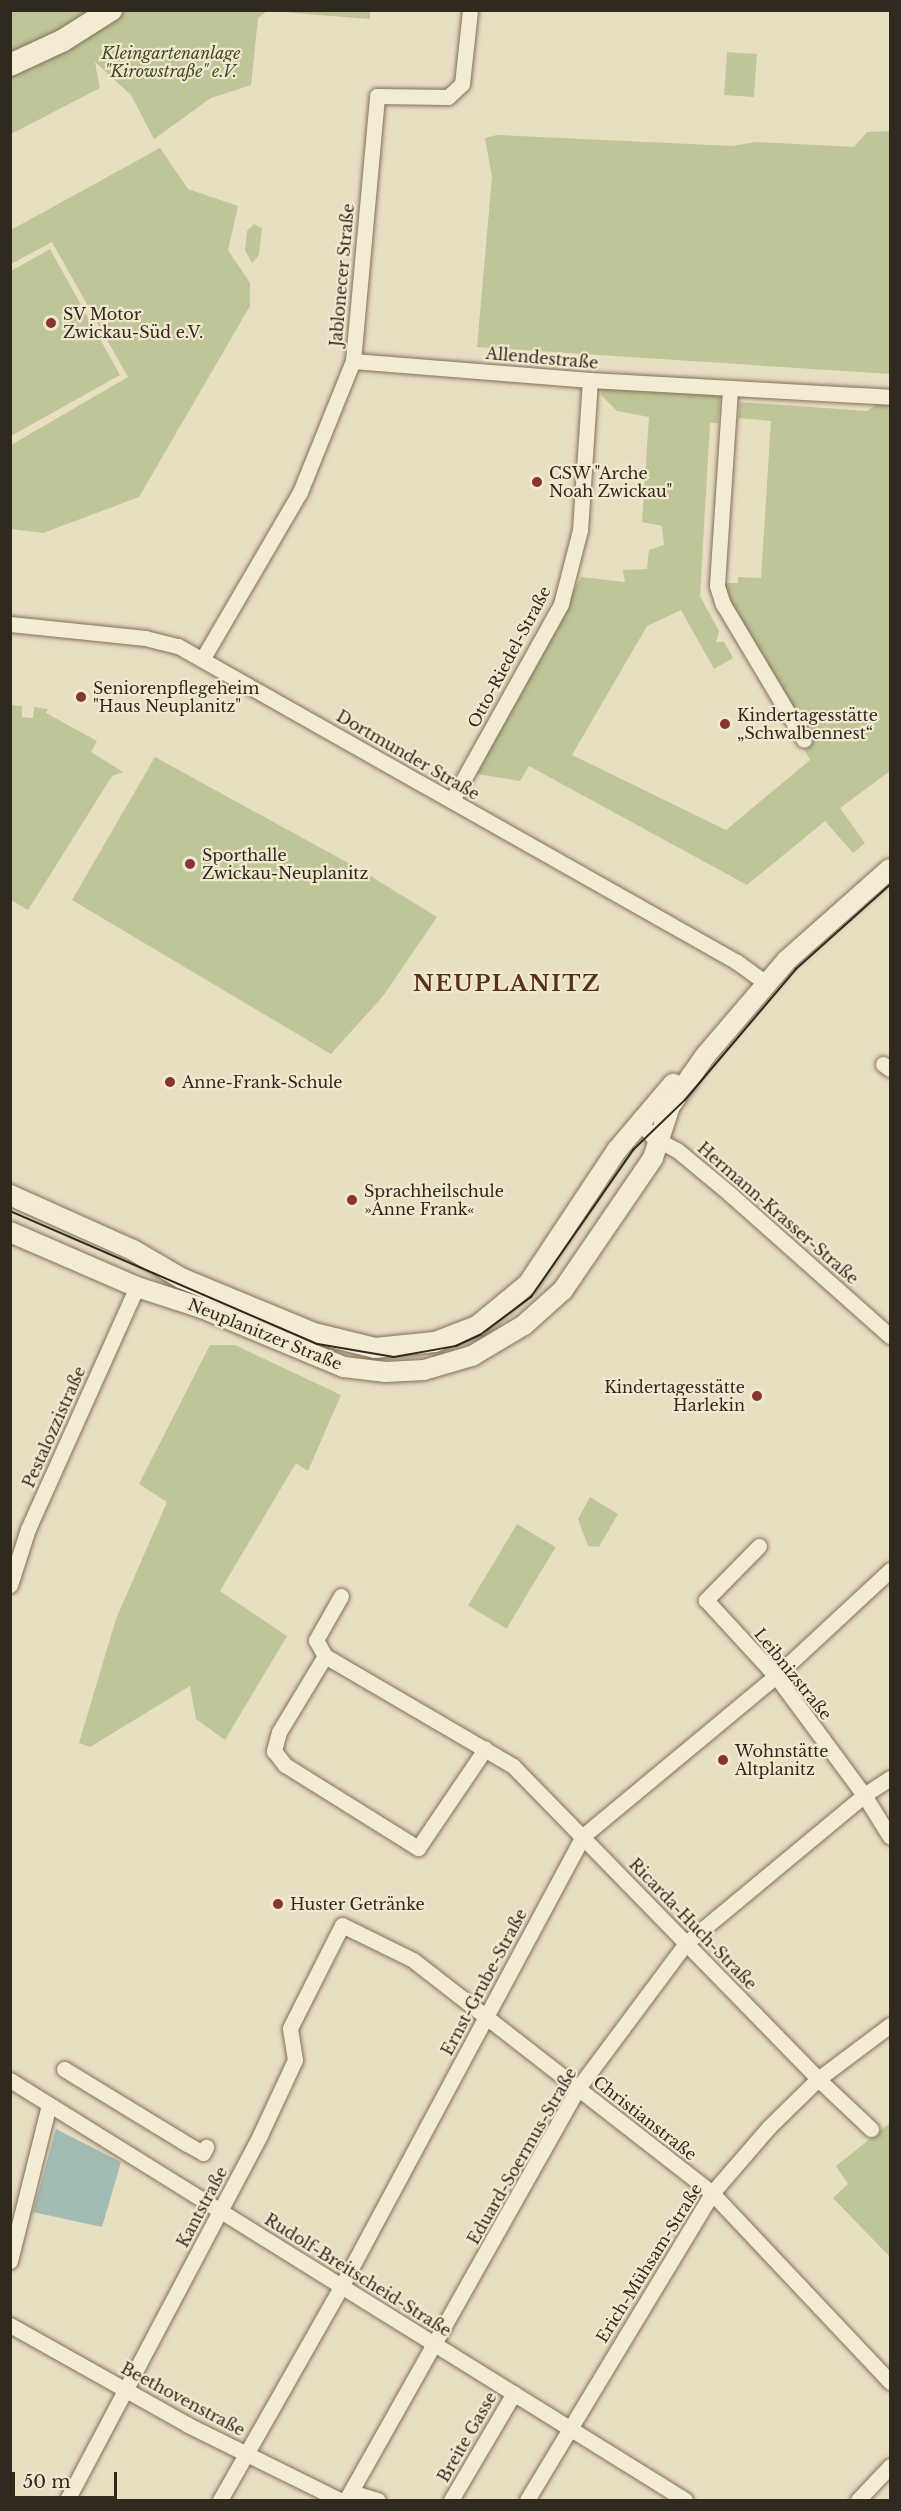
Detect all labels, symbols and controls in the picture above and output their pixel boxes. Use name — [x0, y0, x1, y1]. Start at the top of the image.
park label: Kleingartenanlage "Kirowstraße" e.V. — [102, 43, 240, 81]
street label: Jablonecer Straße — [326, 203, 358, 347]
place label: SV Motor Zwickau-Süd e.V. — [63, 304, 203, 342]
marker: SV Motor Zwickau-Süd e.V. — [44, 316, 58, 330]
street label: Allendestraße — [485, 344, 599, 372]
place label: CSW "Arche Noah Zwickau" — [549, 463, 672, 501]
marker: CSW "Arche Noah Zwickau" — [530, 475, 544, 489]
street label: Otto-Riedel-Straße — [464, 583, 554, 731]
place label: Seniorenpflegeheim "Haus Neuplanitz" — [93, 678, 259, 716]
marker: Seniorenpflegeheim "Haus Neuplanitz" — [74, 690, 88, 704]
place label: Kindertagesstätte „Schwalbennest“ — [737, 705, 878, 743]
street label: Dortmunder Straße — [333, 706, 483, 804]
marker: Kindertagesstätte „Schwalbennest“ — [718, 717, 732, 731]
place label: Sporthalle Zwickau-Neuplanitz — [202, 845, 368, 883]
marker: Sporthalle Zwickau-Neuplanitz — [183, 857, 197, 871]
district label: NEUPLANITZ — [413, 971, 601, 997]
place label: Anne-Frank-Schule — [182, 1072, 343, 1092]
marker: Anne-Frank-Schule — [163, 1075, 177, 1089]
street label: Hermann-Krasser-Straße — [694, 1138, 862, 1288]
place label: Sprachheilschule »Anne Frank« — [364, 1181, 504, 1219]
marker: Sprachheilschule »Anne Frank« — [345, 1193, 359, 1207]
street label: Neuplanitzer Straße — [185, 1294, 345, 1374]
street label: Pestalozzistraße — [19, 1363, 89, 1491]
place label: Kindertagesstätte Harlekin — [604, 1377, 745, 1415]
marker: Kindertagesstätte Harlekin — [750, 1389, 764, 1403]
street label: Leibnizstraße — [750, 1624, 836, 1724]
place label: Wohnstätte Altplanitz — [735, 1741, 828, 1779]
marker: Wohnstätte Altplanitz — [716, 1753, 730, 1767]
street label: Ricarda-Huch-Straße — [625, 1854, 761, 1994]
place label: Huster Getränke — [290, 1894, 425, 1914]
marker: Huster Getränke — [271, 1897, 285, 1911]
street label: Ernst-Grube-Straße — [437, 1905, 531, 2059]
street label: Eduard-Soermus-Straße — [464, 2064, 580, 2248]
street label: Christianstraße — [590, 2072, 700, 2164]
street label: Kantstraße — [173, 2164, 231, 2250]
street label: Erich-Mühsam-Straße — [592, 2180, 706, 2346]
street label: Rudolf-Breitscheid-Straße — [261, 2210, 455, 2340]
street label: Beethovenstraße — [118, 2358, 248, 2440]
street label: Breite Gasse — [434, 2389, 500, 2485]
scale bar — [15, 2460, 120, 2498]
text: 50 m — [23, 2471, 71, 2493]

